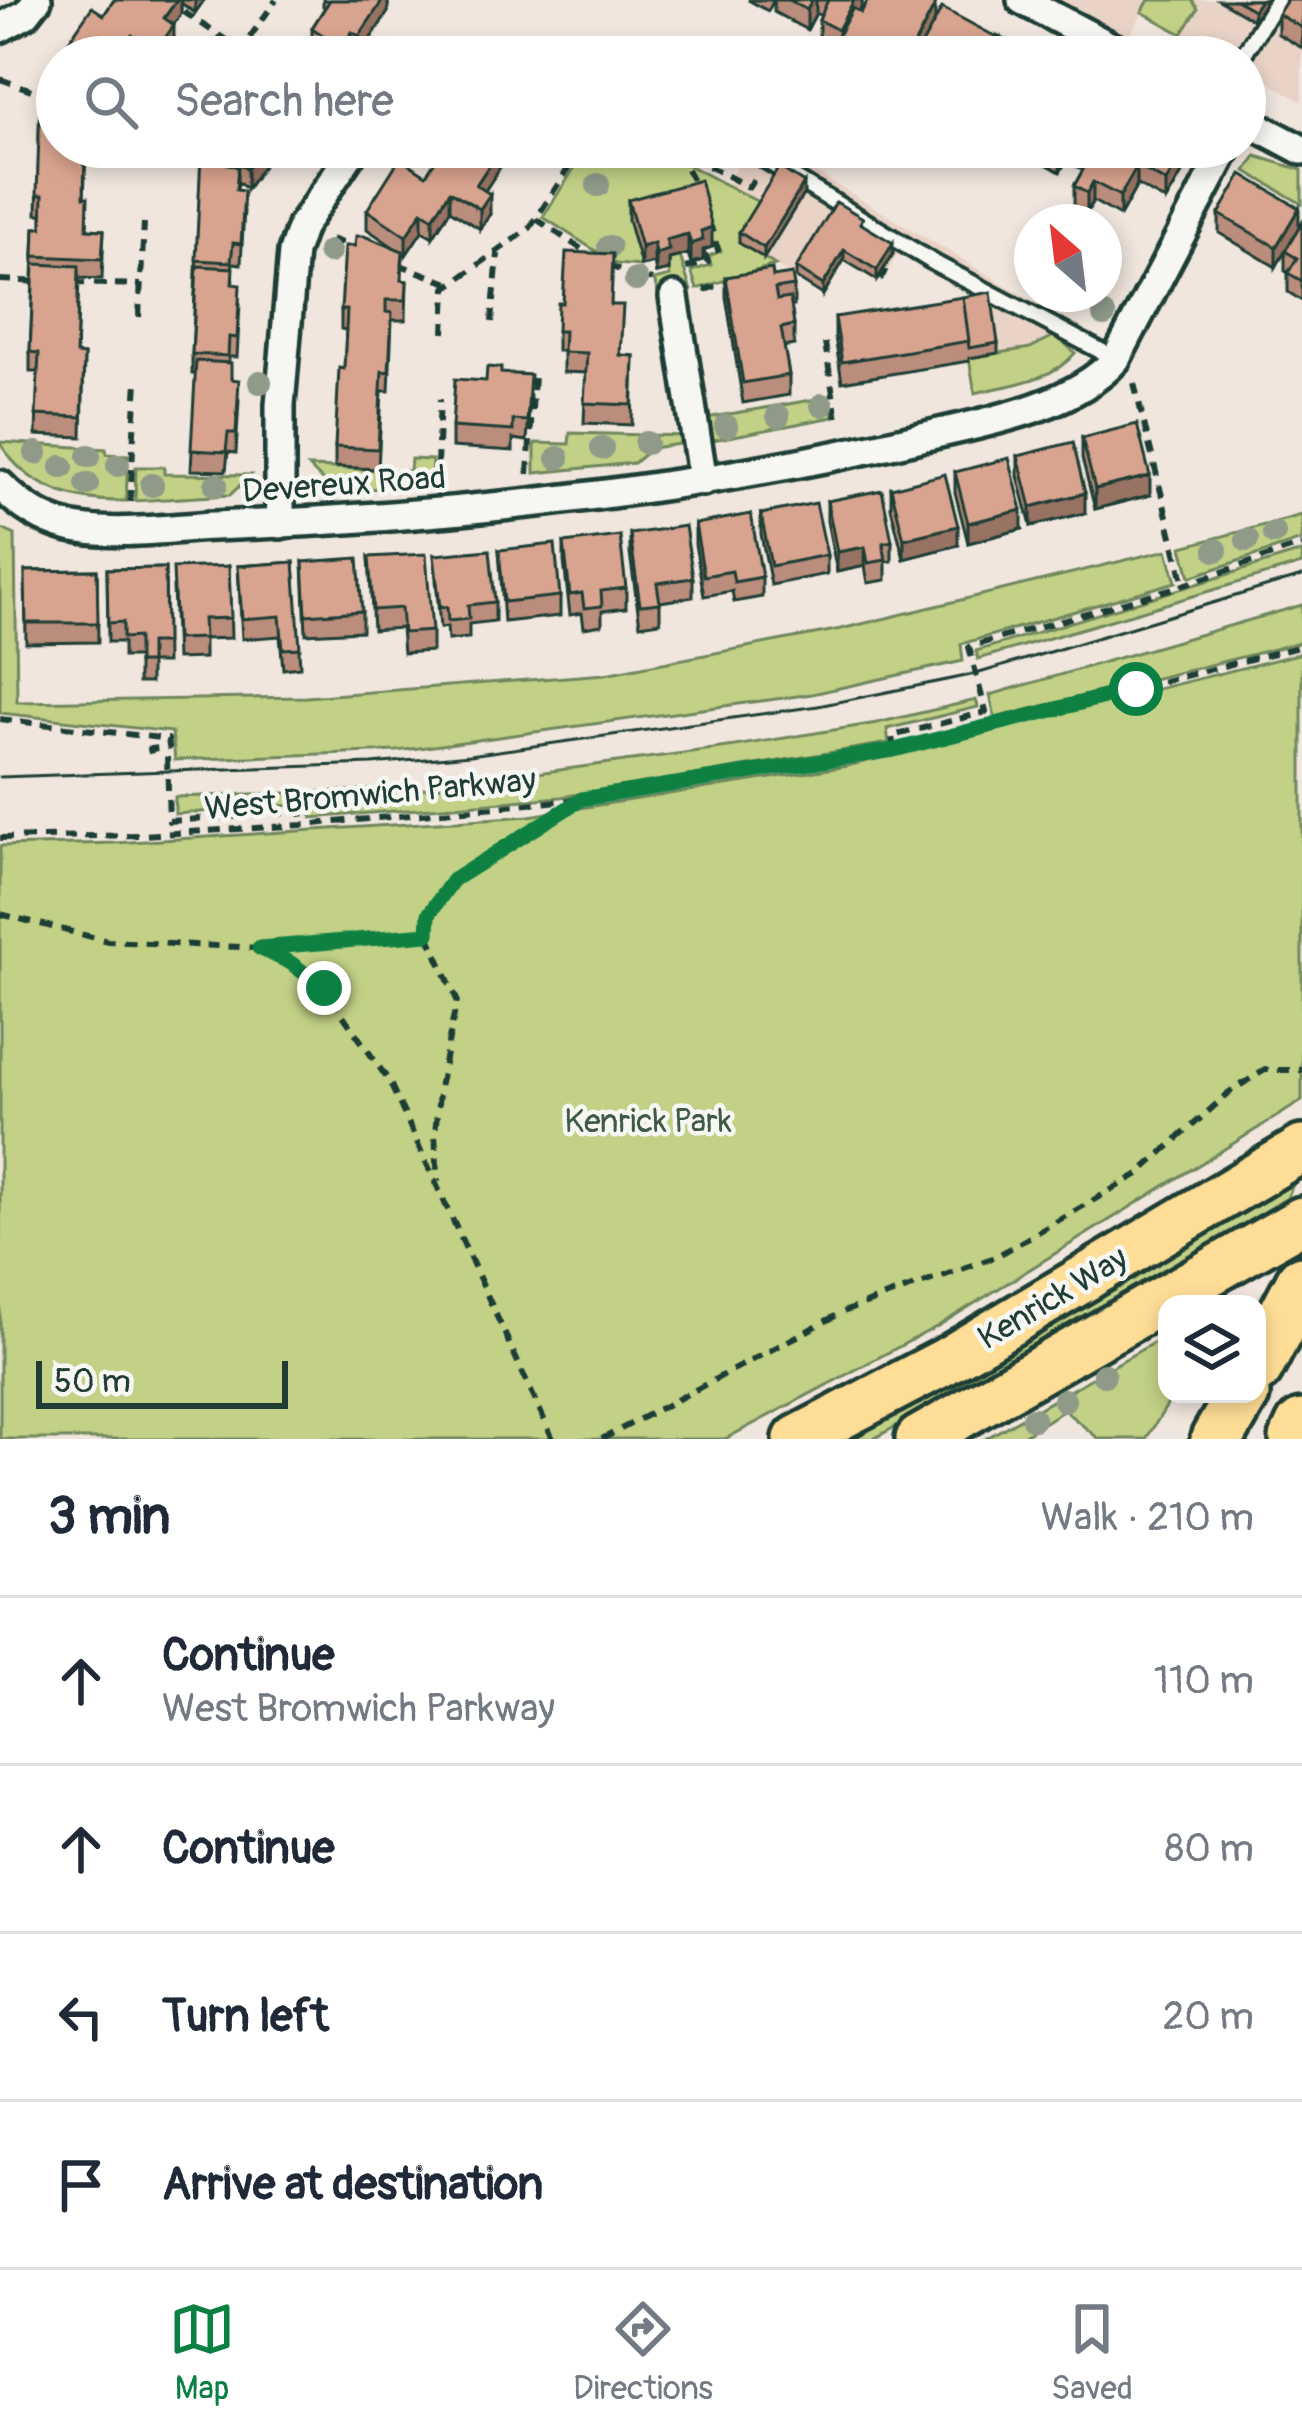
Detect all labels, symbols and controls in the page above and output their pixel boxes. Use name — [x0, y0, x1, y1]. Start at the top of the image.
search box — [36, 36, 1266, 168]
icon: search — [78, 69, 144, 135]
text: Search here — [174, 74, 394, 130]
north arrow — [1014, 204, 1122, 312]
street label: Devereux Road — [241, 457, 447, 512]
route start — [1109, 662, 1163, 716]
street label: West Bromwich Parkway — [203, 760, 538, 829]
route end — [297, 961, 351, 1015]
park label: Kenrick Park — [564, 1101, 732, 1142]
street label: Kenrick Way — [971, 1238, 1135, 1359]
map controls — [1158, 1295, 1266, 1403]
button: layers — [1158, 1295, 1266, 1403]
scale bar — [36, 1355, 288, 1408]
text: 50 m — [54, 1361, 131, 1402]
text: 3 min — [48, 1485, 170, 1549]
text: Walk · 210 m — [1041, 1493, 1254, 1542]
text: Continue — [162, 1628, 335, 1684]
icon: ahead — [48, 1648, 114, 1714]
text: 110 m — [1154, 1656, 1254, 1705]
text: West Bromwich Parkway — [162, 1684, 555, 1733]
icon: ahead — [48, 1816, 114, 1882]
text: Continue — [162, 1821, 335, 1877]
text: 80 m — [1165, 1824, 1254, 1873]
icon: left — [48, 1984, 114, 2050]
text: Turn left — [162, 1989, 329, 2045]
text: 20 m — [1162, 1992, 1254, 2041]
icon: arrive — [48, 2152, 114, 2218]
text: Arrive at destination — [162, 2157, 543, 2213]
tab: Map — [169, 2296, 235, 2409]
tab: Directions — [573, 2296, 713, 2409]
tab: Saved — [1051, 2296, 1133, 2409]

